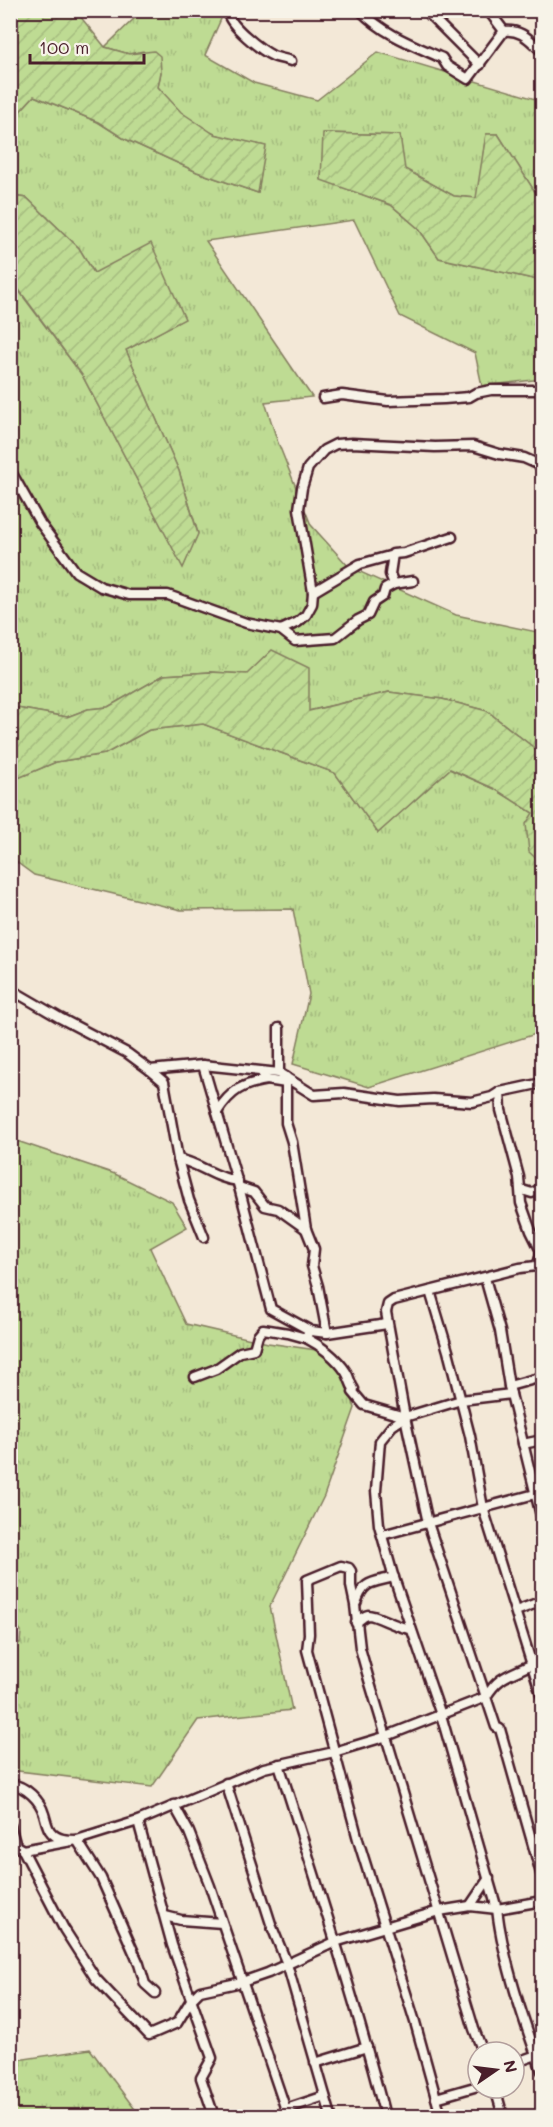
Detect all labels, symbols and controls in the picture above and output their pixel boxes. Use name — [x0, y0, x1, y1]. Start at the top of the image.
scale bar — [30, 27, 144, 65]
text: 100 m — [39, 35, 89, 59]
north arrow — [466, 2040, 526, 2100]
text: N — [499, 2058, 523, 2075]

